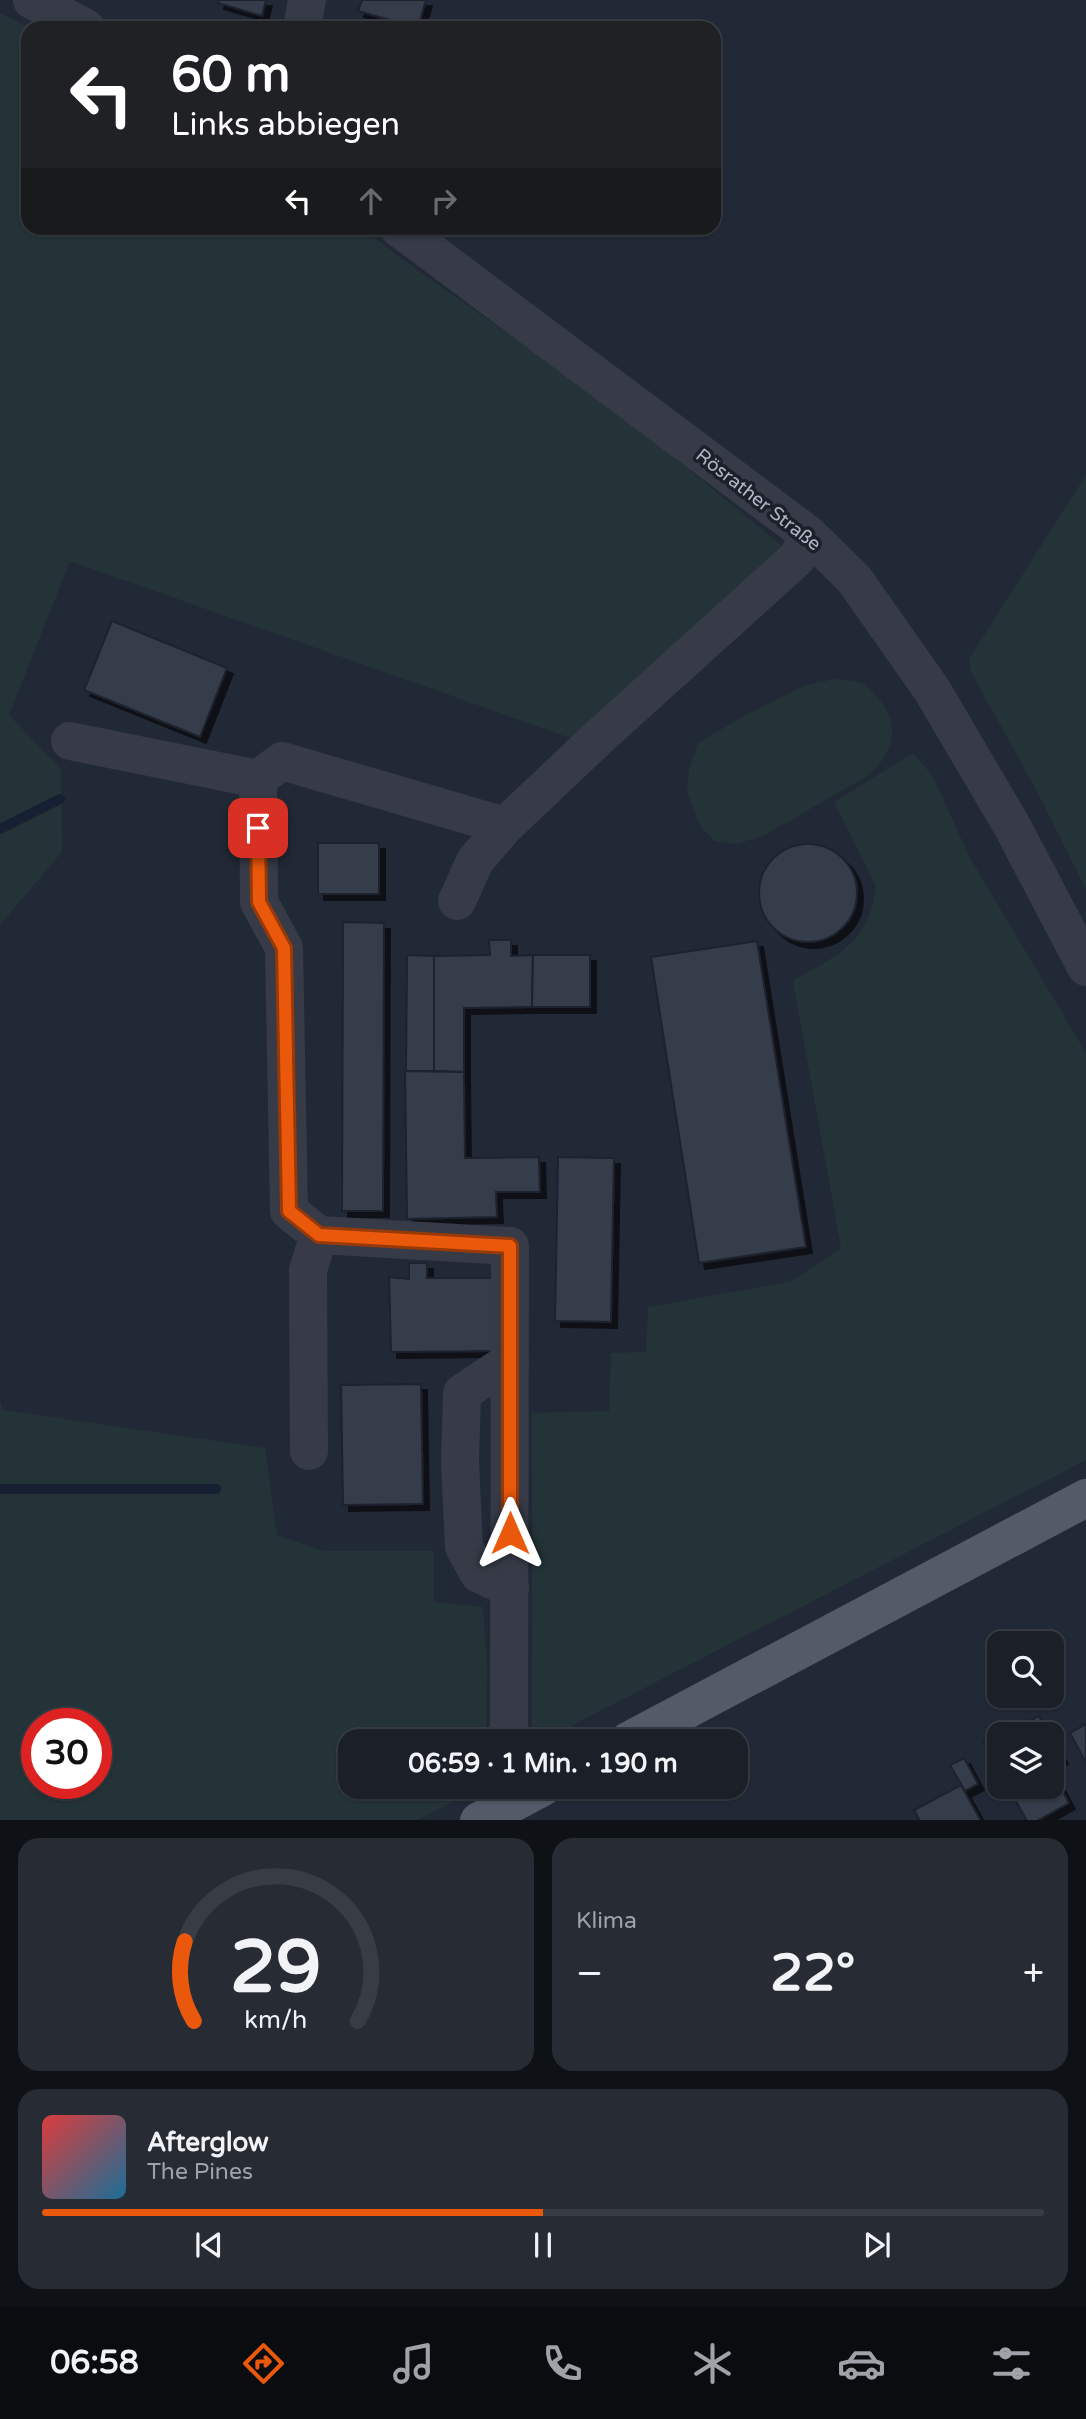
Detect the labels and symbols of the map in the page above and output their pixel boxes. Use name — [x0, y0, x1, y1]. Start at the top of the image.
street label: Rösrather Straße — [692, 444, 825, 555]
pin — [228, 798, 288, 858]
position arrow — [473, 1496, 547, 1570]
speed limit sign: 30 — [21, 1708, 112, 1799]

